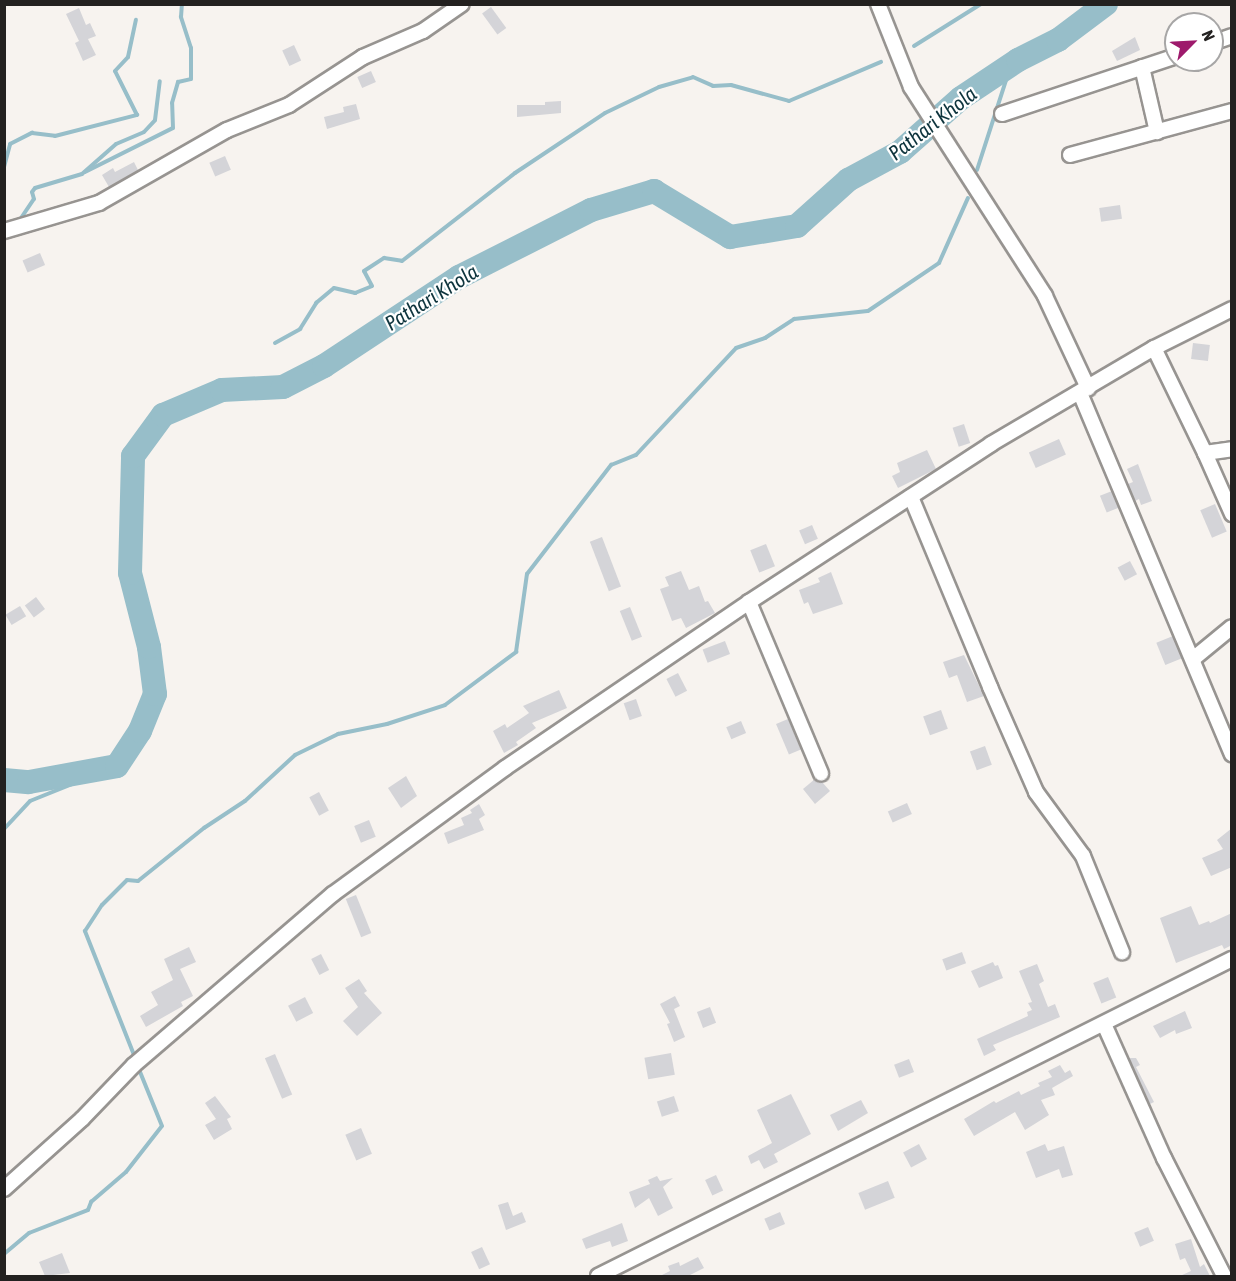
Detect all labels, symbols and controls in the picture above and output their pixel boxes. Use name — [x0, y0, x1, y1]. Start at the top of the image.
north arrow — [1164, 12, 1224, 72]
text: N — [1198, 28, 1219, 43]
water label: Pathari Khola — [883, 81, 981, 165]
water label: Pathari Khola — [380, 258, 482, 336]

